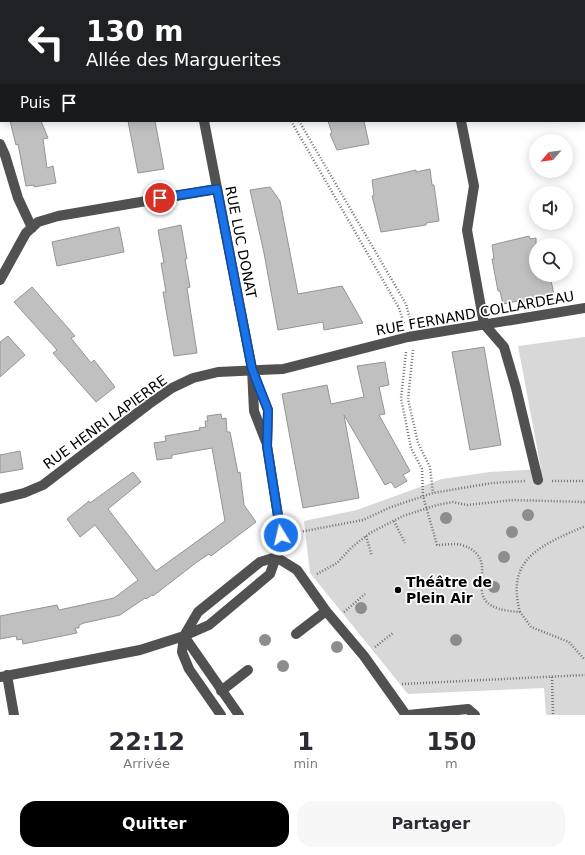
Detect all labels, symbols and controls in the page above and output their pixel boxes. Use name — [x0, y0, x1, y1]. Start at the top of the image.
text: 130 m — [86, 15, 183, 48]
icon: left — [20, 16, 72, 68]
text: Allée des Marguerites — [86, 49, 281, 70]
icon: arrive — [58, 92, 80, 114]
text: Puis — [20, 94, 50, 112]
north arrow — [529, 134, 573, 178]
map controls — [529, 134, 573, 282]
pin — [143, 181, 177, 215]
street label: RUE LUC DONAT — [222, 184, 260, 300]
button: sound — [529, 186, 573, 230]
icon: arrive — [149, 187, 171, 209]
button: search — [529, 238, 573, 282]
street label: RUE FERNAND COLLARDEAU — [375, 288, 575, 338]
street label: RUE HENRI LAPIERRE — [40, 372, 170, 472]
position arrow — [260, 514, 302, 556]
place label: Théâtre de Plein Air — [406, 574, 492, 606]
marker: Théâtre de Plein Air — [393, 585, 403, 595]
text: 22:12 — [108, 728, 185, 756]
text: 1 — [297, 728, 314, 756]
text: 150 — [426, 728, 476, 756]
text: Arrivée — [123, 756, 170, 771]
text: min — [293, 756, 318, 771]
text: m — [445, 756, 458, 771]
button: Quitter — [20, 801, 289, 847]
button: Partager — [297, 801, 565, 847]

